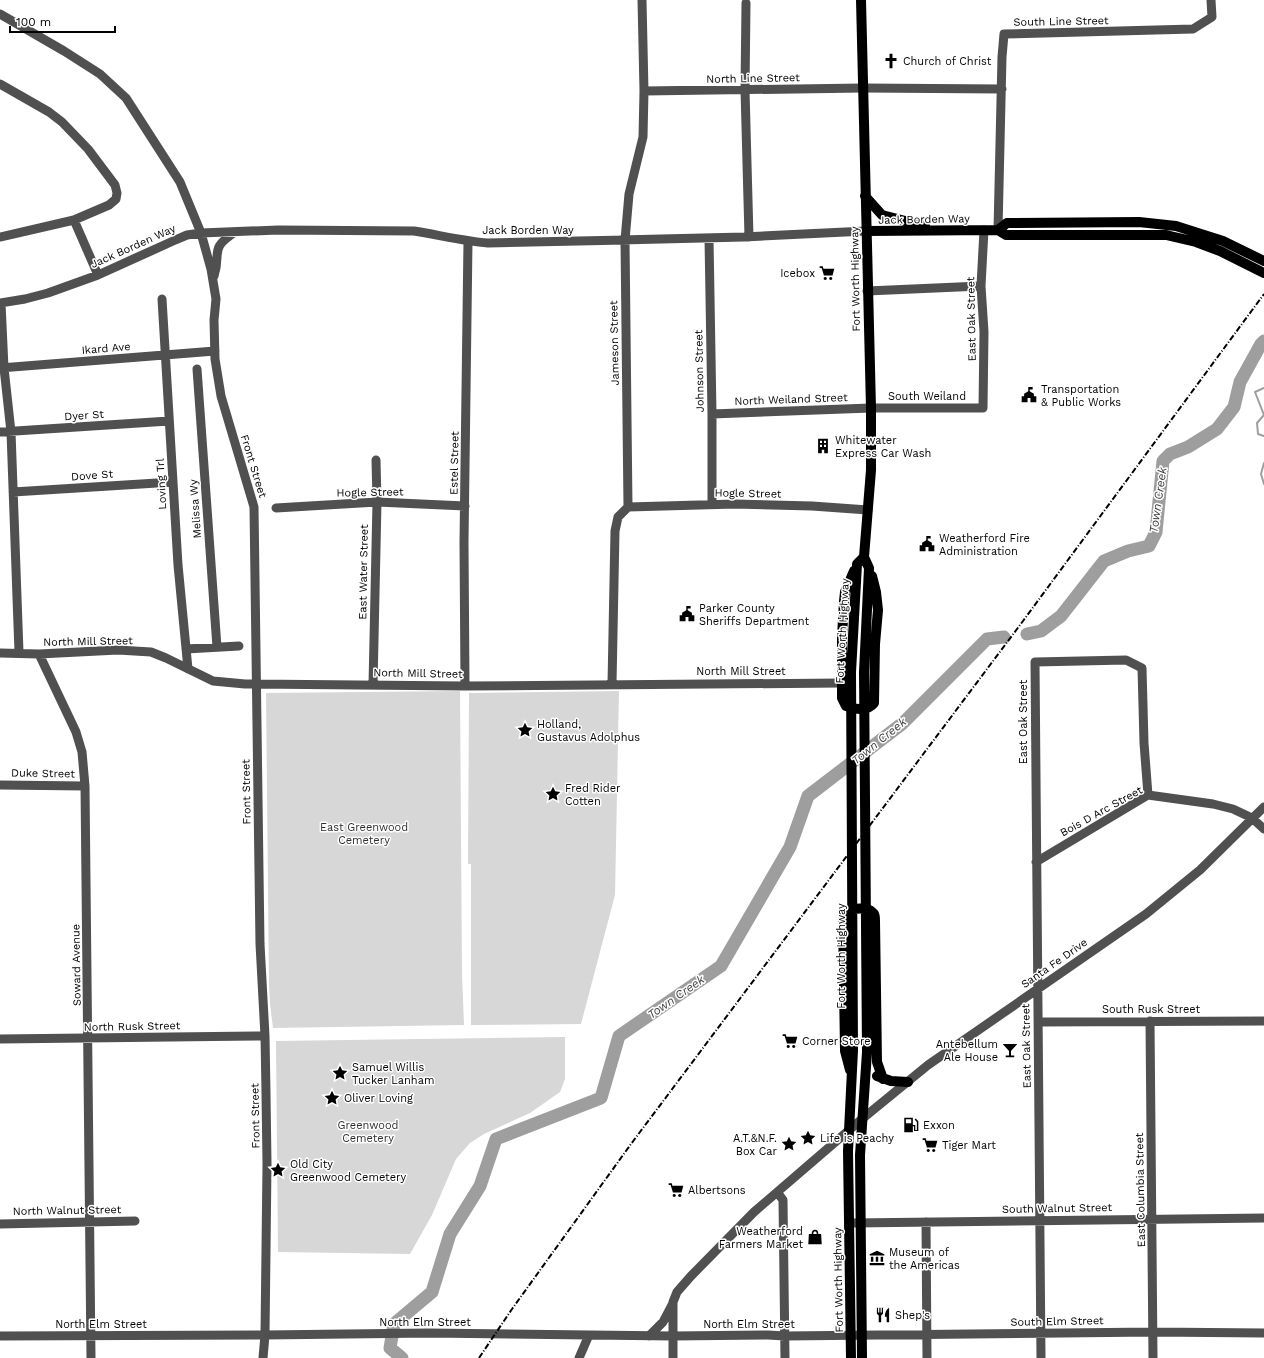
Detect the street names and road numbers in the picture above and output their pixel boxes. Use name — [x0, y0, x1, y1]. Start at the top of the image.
street label: South Line Street — [1013, 14, 1109, 29]
street label: North Line Street — [706, 71, 800, 86]
street label: Jack Borden Way — [878, 212, 970, 227]
street label: Jack Borden Way — [89, 222, 178, 271]
street label: Jack Borden Way — [482, 224, 574, 237]
street label: Fort Worth Highway — [848, 226, 863, 332]
street label: East Oak Street — [964, 276, 979, 361]
street label: Jameson Street — [607, 300, 622, 386]
street label: Johnson Street — [692, 329, 707, 412]
street label: Ikard Ave — [81, 340, 131, 357]
street label: South Weiland — [888, 390, 966, 403]
street label: North Weiland Street — [734, 391, 848, 408]
street label: Dyer St — [64, 408, 105, 423]
street label: Estel Street — [447, 431, 462, 495]
street label: Front Street — [238, 433, 269, 500]
street label: Loving Trl — [154, 457, 169, 510]
street label: Dove St — [71, 468, 114, 483]
street label: Melissa Wy — [187, 479, 204, 539]
street label: Hogle Street — [336, 485, 404, 500]
street label: Hogle Street — [714, 486, 782, 501]
street label: East Water Street — [356, 524, 371, 620]
street label: Fort Worth Highway — [833, 578, 852, 684]
street label: North Mill Street — [43, 634, 133, 649]
street label: North Mill Street — [696, 665, 786, 678]
street label: North Mill Street — [373, 666, 463, 681]
street label: East Oak Street — [1017, 679, 1030, 764]
street label: Front Street — [239, 759, 254, 825]
street label: Duke Street — [11, 766, 75, 781]
street label: Bois D Arc Street — [1058, 783, 1145, 839]
street label: Fort Worth Highway — [835, 903, 848, 1009]
street label: Soward Avenue — [69, 924, 84, 1006]
street label: Santa Fe Drive — [1019, 936, 1090, 991]
street label: East Oak Street — [1019, 1003, 1034, 1088]
street label: South Rusk Street — [1102, 1003, 1201, 1016]
street label: North Rusk Street — [84, 1019, 181, 1034]
street label: Front Street — [248, 1083, 263, 1149]
street label: East Columbia Street — [1133, 1132, 1148, 1248]
street label: South Walnut Street — [1002, 1201, 1113, 1216]
street label: North Walnut Street — [13, 1203, 122, 1218]
street label: Fort Worth Highway — [831, 1227, 846, 1333]
street label: South Elm Street — [1010, 1314, 1104, 1329]
street label: North Elm Street — [379, 1316, 471, 1329]
street label: North Elm Street — [55, 1318, 147, 1331]
street label: North Elm Street — [703, 1318, 795, 1331]

